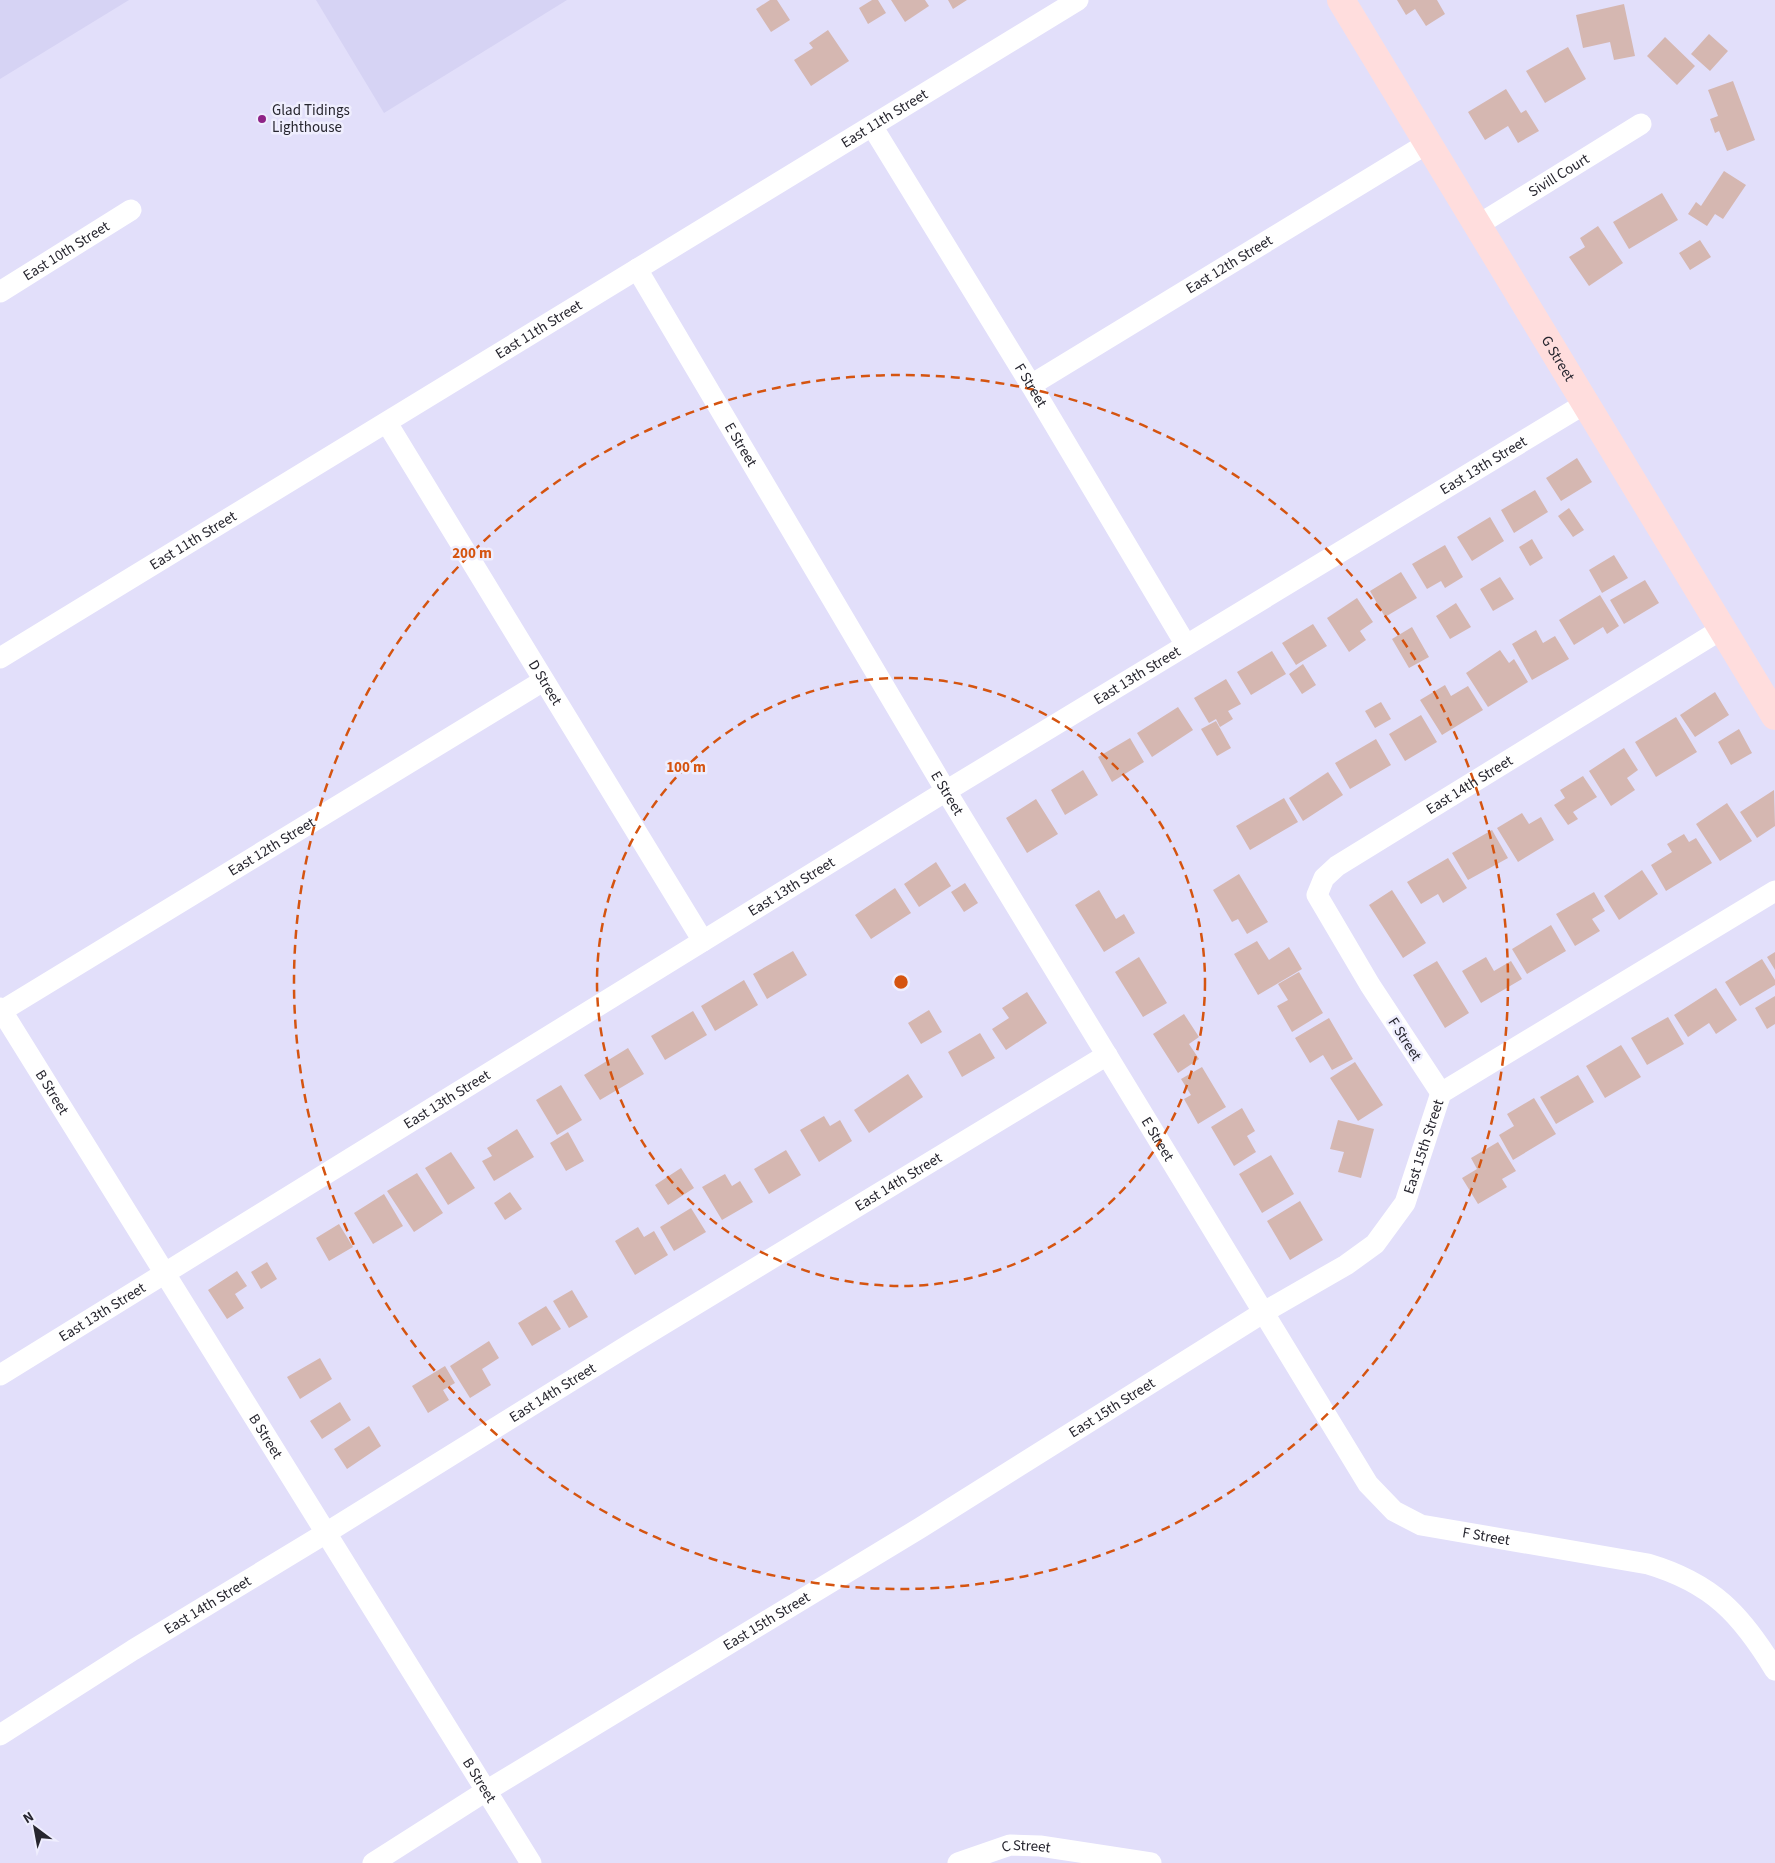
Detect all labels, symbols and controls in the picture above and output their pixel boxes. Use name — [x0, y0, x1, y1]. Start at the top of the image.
street label: East 11th Street — [837, 84, 932, 153]
place label: Glad Tidings Lighthouse — [272, 100, 350, 138]
marker: Glad Tidings Lighthouse — [256, 113, 268, 125]
street label: Sivill Court — [1524, 148, 1594, 202]
street label: East 10th Street — [19, 216, 114, 286]
street label: East 12th Street — [1182, 230, 1277, 299]
street label: East 11th Street — [491, 295, 586, 364]
street label: G Street — [1536, 332, 1580, 385]
street label: F Street — [1009, 359, 1052, 411]
street label: E Street — [719, 419, 762, 471]
street label: East 13th Street — [1436, 431, 1531, 500]
street label: East 11th Street — [146, 506, 241, 575]
text: 200 m — [452, 543, 492, 564]
street label: East 13th Street — [1090, 641, 1185, 710]
street label: D Street — [523, 656, 567, 710]
street label: East 14th Street — [1422, 750, 1517, 820]
text: 100 m — [666, 757, 706, 778]
street label: E Street — [925, 767, 968, 820]
street label: East 12th Street — [224, 812, 319, 881]
street label: East 13th Street — [744, 852, 839, 922]
centre of rings — [892, 973, 910, 991]
street label: F Street — [1383, 1013, 1426, 1065]
street label: East 13th Street — [400, 1065, 494, 1134]
street label: B Street — [30, 1066, 74, 1119]
street label: East 15th Street — [1399, 1097, 1449, 1197]
street label: E Street — [1136, 1113, 1179, 1165]
street label: East 14th Street — [851, 1148, 946, 1217]
street label: East 13th Street — [55, 1278, 150, 1347]
street label: East 14th Street — [505, 1358, 600, 1428]
street label: East 15th Street — [1065, 1373, 1159, 1443]
street label: B Street — [244, 1410, 287, 1463]
street label: F Street — [1461, 1522, 1512, 1551]
street label: East 14th Street — [160, 1571, 255, 1640]
street label: East 15th Street — [719, 1587, 814, 1656]
street label: B Street — [457, 1754, 501, 1807]
north arrow — [10, 1803, 60, 1853]
text: N — [19, 1807, 38, 1829]
street label: C Street — [999, 1835, 1052, 1858]

